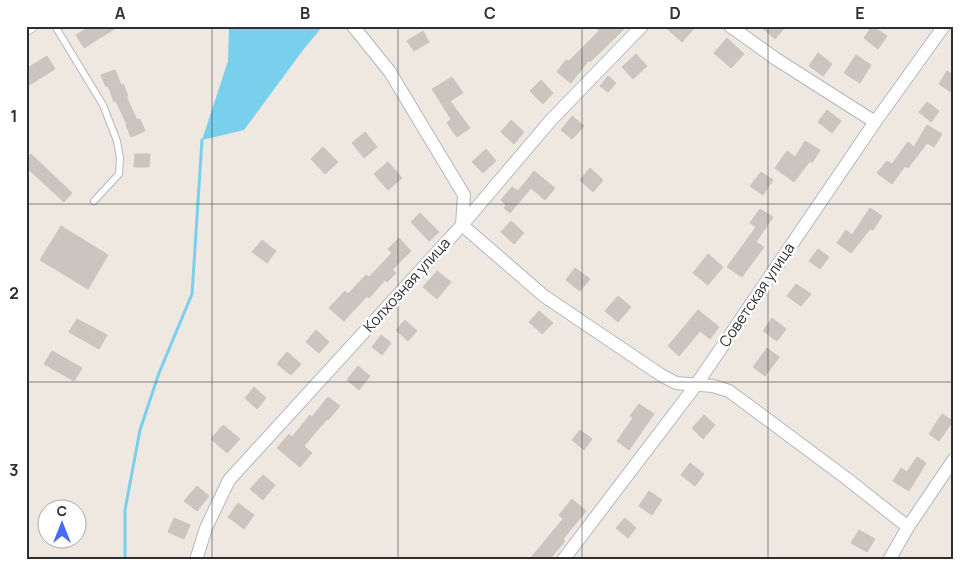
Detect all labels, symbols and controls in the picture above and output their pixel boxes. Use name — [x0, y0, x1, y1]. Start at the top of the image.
text: A — [115, 2, 126, 24]
text: B — [300, 2, 310, 24]
text: C — [484, 2, 496, 24]
text: D — [669, 2, 681, 24]
text: E — [855, 2, 865, 24]
text: 1 — [10, 105, 18, 127]
street label: Колхозная улица — [358, 233, 455, 337]
street label: Советская улица — [714, 238, 799, 351]
text: 2 — [9, 282, 19, 304]
text: 3 — [9, 459, 19, 481]
north arrow — [38, 498, 88, 548]
text: С — [57, 501, 67, 520]

